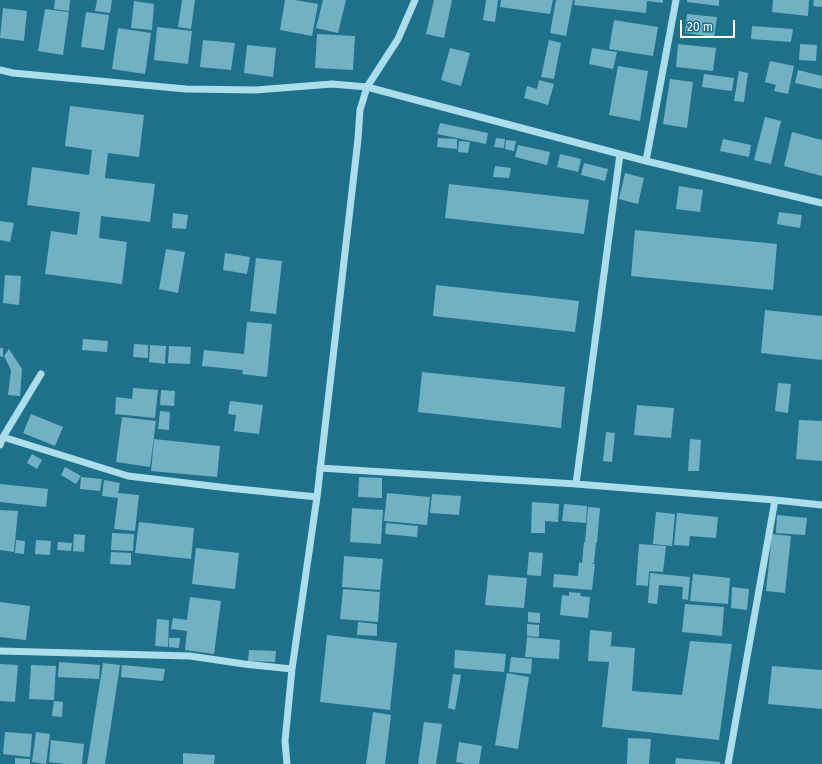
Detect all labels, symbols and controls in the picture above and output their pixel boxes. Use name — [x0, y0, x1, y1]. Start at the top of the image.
scale bar — [682, 12, 737, 38]
text: 20 m — [687, 20, 713, 34]

